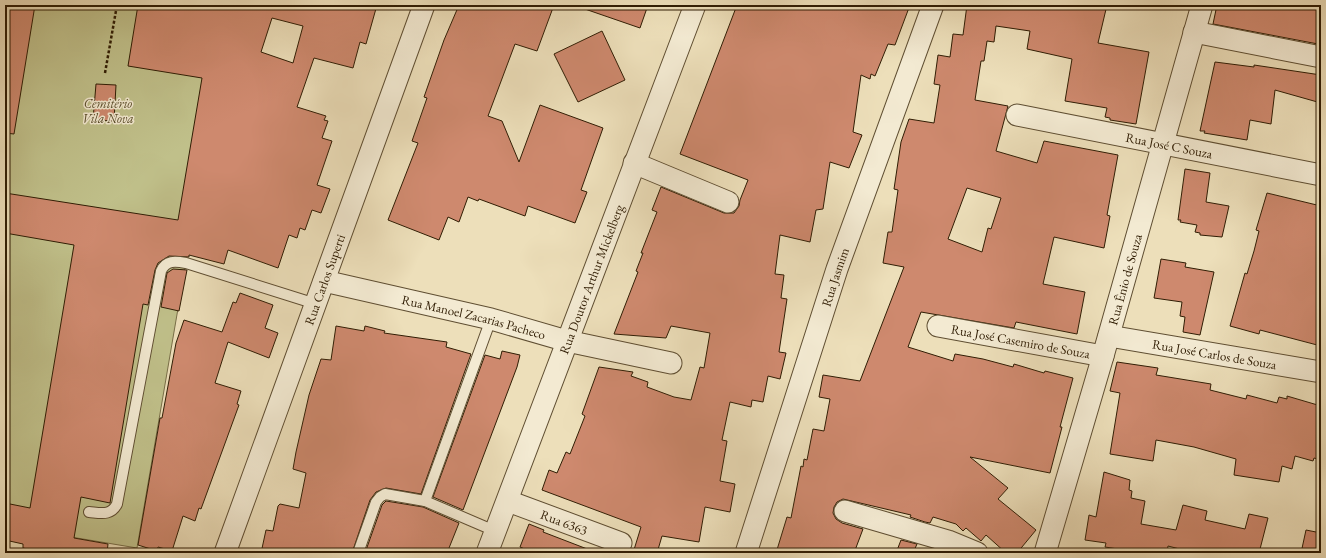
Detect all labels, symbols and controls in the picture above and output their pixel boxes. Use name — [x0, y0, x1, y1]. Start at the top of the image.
park label: Cemitério Vila Nova — [82, 95, 134, 127]
street label: Rua José C Souza — [1124, 128, 1215, 162]
street label: Rua Doutor Arthur Mickelberg — [555, 202, 627, 356]
street label: Rua Ênio de Souza — [1104, 231, 1146, 327]
street label: Rua Carlos Superti — [300, 232, 349, 327]
street label: Rua Jasmim — [817, 245, 853, 309]
street label: Rua Manoel Zacarias Pacheco — [400, 290, 548, 343]
street label: Rua José Casemiro de Souza — [950, 320, 1092, 362]
street label: Rua José Carlos de Souza — [1151, 335, 1279, 373]
street label: Rua 6363 — [538, 505, 590, 538]

